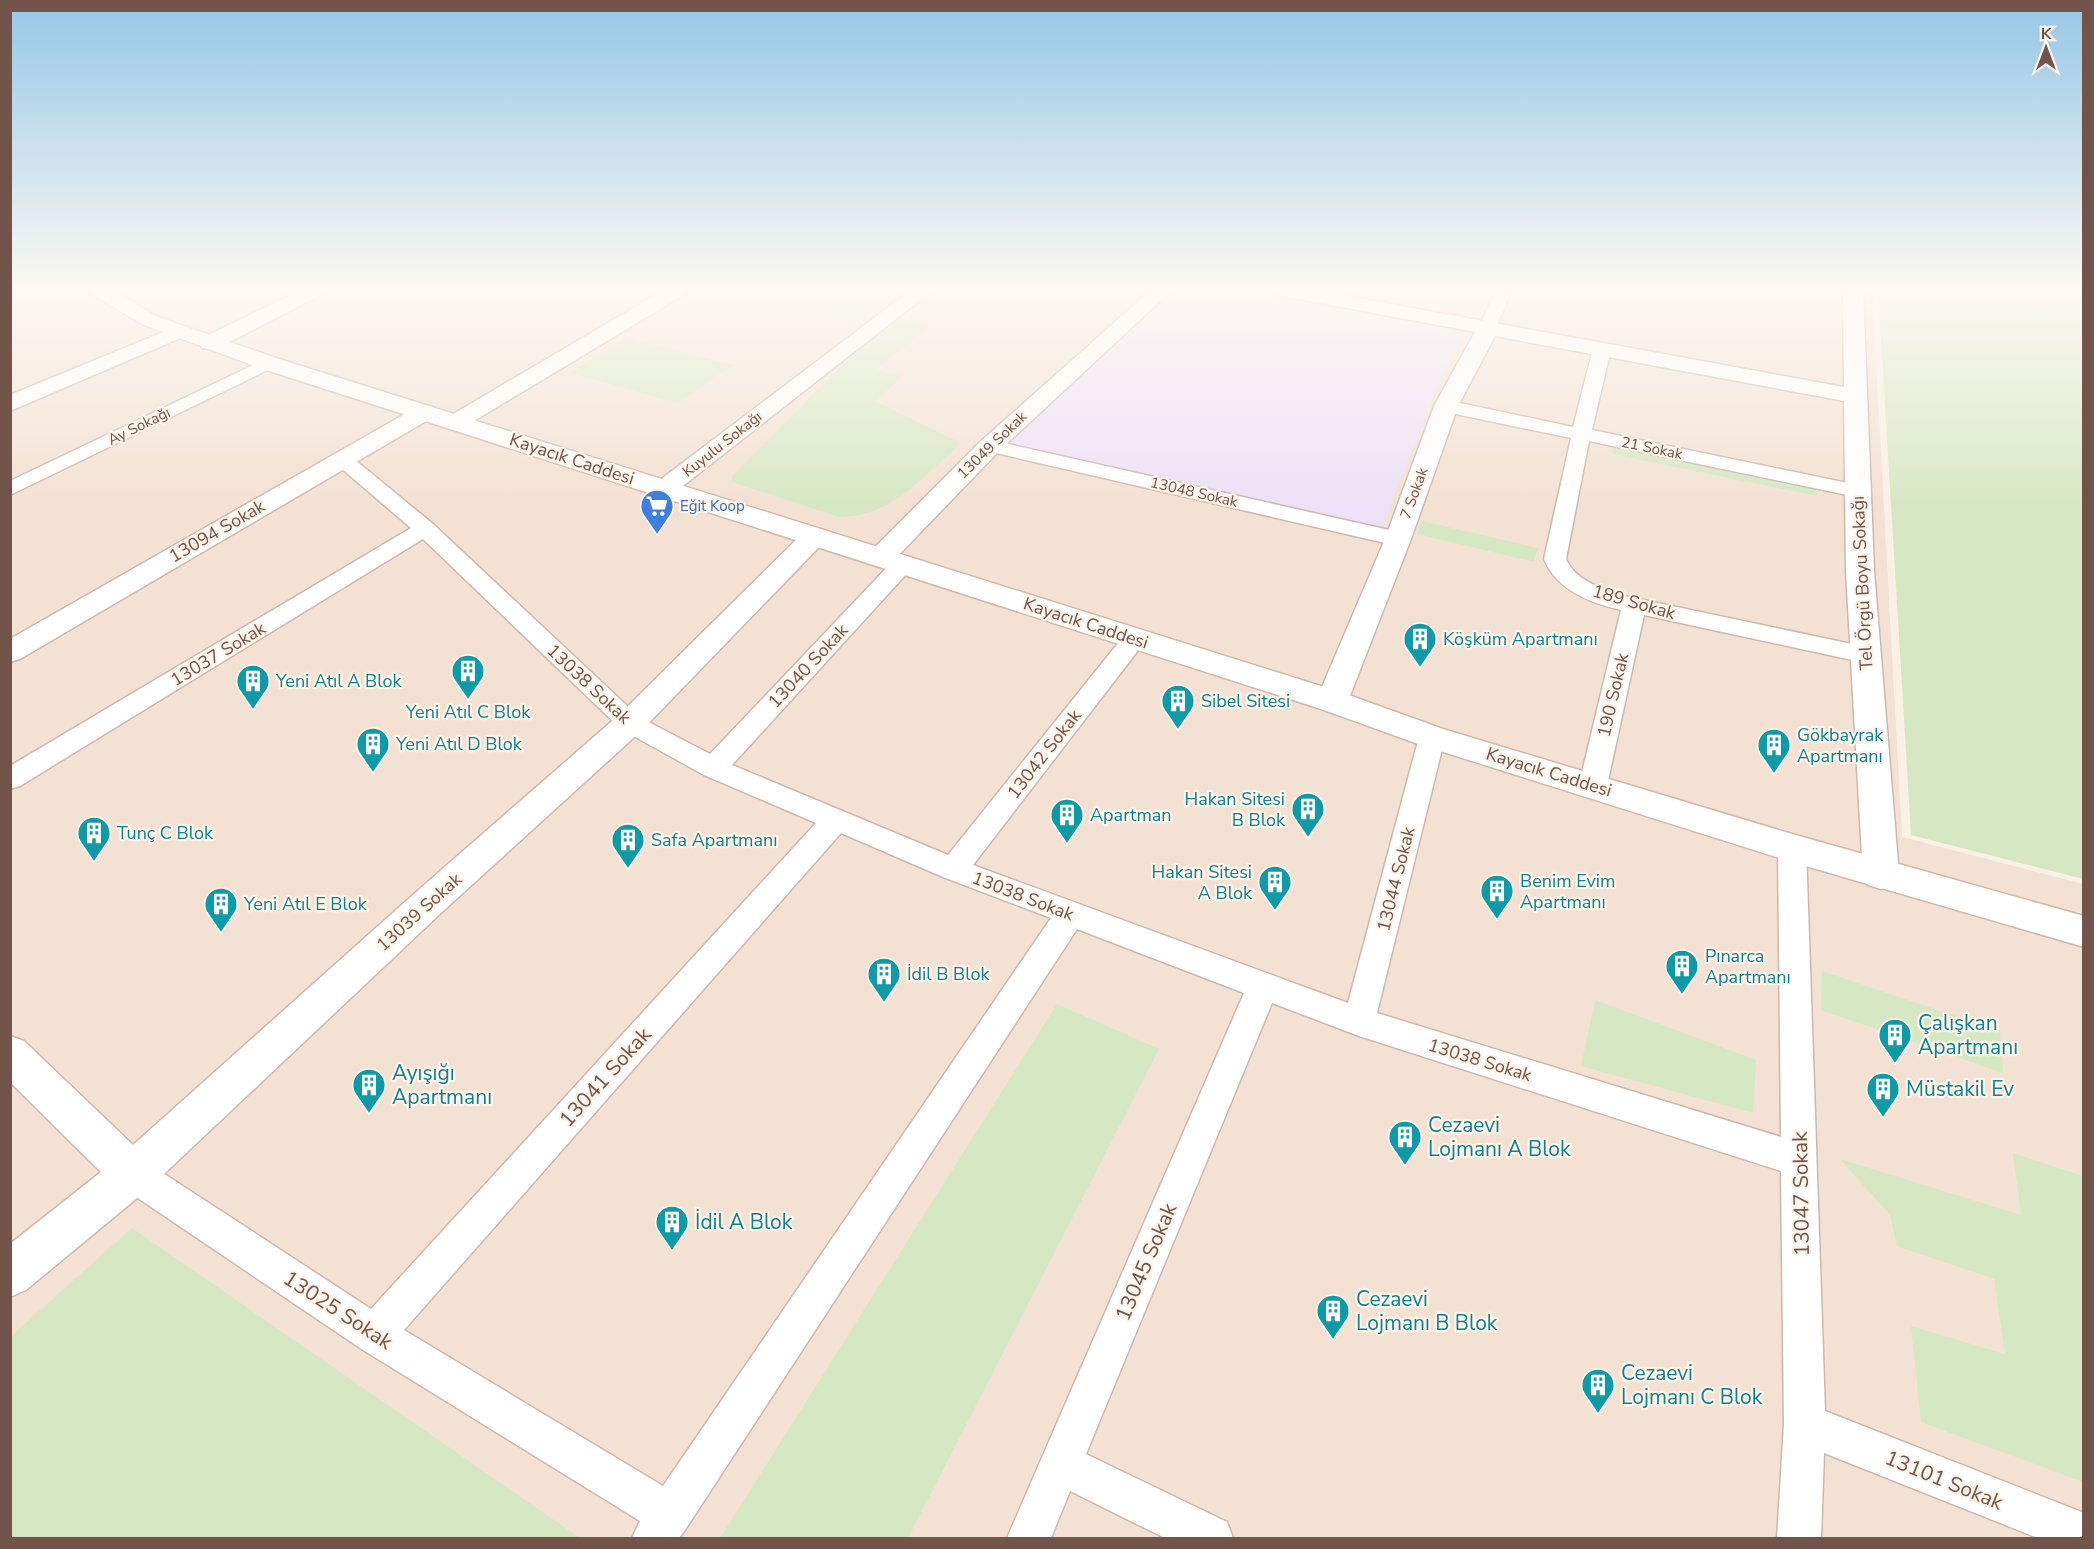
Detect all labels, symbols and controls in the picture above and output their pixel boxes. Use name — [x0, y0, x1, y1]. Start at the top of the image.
north arrow — [2016, 18, 2076, 78]
text: K — [2041, 23, 2053, 45]
street label: Ay Sokağı — [104, 402, 174, 450]
street label: 13049 Sokak — [953, 406, 1031, 483]
street label: Kuyulu Sokağı — [678, 407, 766, 481]
street label: Kayacık Caddesi — [506, 427, 638, 491]
street label: 21 Sokak — [1619, 432, 1685, 464]
street label: 7 Sokak — [1395, 464, 1433, 521]
street label: 13048 Sokak — [1148, 472, 1240, 512]
supermarket icon: Eğit Koop — [639, 488, 675, 535]
street label: 13094 Sokak — [165, 493, 270, 568]
street label: Tel Örgü Boyu Sokağı — [1845, 495, 1879, 671]
place label: Eğit Koop — [680, 496, 745, 516]
street label: 189 Sokak — [1590, 579, 1679, 626]
street label: Kayacık Caddesi — [1020, 591, 1152, 655]
street label: 13037 Sokak — [166, 616, 271, 692]
street label: 13040 Sokak — [763, 618, 854, 713]
building icon: Köşküm Apartmanı — [1402, 621, 1438, 668]
place label: Köşküm Apartmanı — [1443, 627, 1598, 651]
street label: 13038 Sokak — [542, 639, 637, 730]
street label: 190 Sokak — [1592, 650, 1635, 739]
building icon: Yeni Atıl C Blok — [450, 653, 486, 700]
building icon: Yeni Atıl A Blok — [235, 663, 271, 710]
place label: Yeni Atıl A Blok — [275, 669, 402, 693]
building icon: Sibel Sitesi — [1160, 683, 1196, 730]
place label: Sibel Sitesi — [1201, 689, 1290, 713]
place label: Yeni Atıl C Blok — [405, 700, 531, 724]
street label: 13042 Sokak — [1002, 704, 1087, 804]
place label: Gökbayrak Apartmanı — [1797, 723, 1884, 768]
building icon: Yeni Atıl D Blok — [355, 726, 391, 773]
building icon: Gökbayrak Apartmanı — [1756, 727, 1792, 774]
place label: Yeni Atıl D Blok — [395, 732, 523, 756]
street label: Kayacık Caddesi — [1483, 741, 1615, 803]
place label: Hakan Sitesi B Blok — [1185, 787, 1286, 832]
building icon: Hakan Sitesi B Blok — [1290, 791, 1326, 838]
building icon: Apartman — [1049, 797, 1085, 844]
place label: Apartman — [1090, 803, 1172, 827]
building icon: Tunç C Blok — [76, 815, 112, 862]
place label: Tunç C Blok — [117, 821, 214, 845]
building icon: Safa Apartmanı — [610, 822, 646, 869]
street label: 13044 Sokak — [1371, 823, 1421, 934]
place label: Safa Apartmanı — [651, 828, 777, 852]
place label: Hakan Sitesi A Blok — [1152, 860, 1253, 905]
building icon: Hakan Sitesi A Blok — [1257, 864, 1293, 911]
street label: 13038 Sokak — [969, 866, 1078, 927]
street label: 13039 Sokak — [371, 867, 468, 957]
place label: Benim Evim Apartmanı — [1520, 869, 1615, 914]
building icon: Benim Evim Apartmanı — [1479, 873, 1515, 920]
building icon: Yeni Atıl E Blok — [203, 886, 239, 933]
place label: Yeni Atıl E Blok — [243, 892, 368, 916]
place label: Pınarca Apartmanı — [1705, 944, 1791, 989]
building icon: Pınarca Apartmanı — [1664, 948, 1700, 995]
building icon: İdil B Blok — [866, 956, 902, 1003]
place label: İdil B Blok — [907, 962, 990, 986]
place label: Çalışkan Apartmanı — [1918, 1009, 2018, 1061]
building icon: Çalışkan Apartmanı — [1877, 1017, 1913, 1064]
street label: 13041 Sokak — [553, 1021, 658, 1133]
street label: 13038 Sokak — [1425, 1033, 1536, 1087]
place label: Ayışığı Apartmanı — [392, 1059, 492, 1111]
building icon: Ayışığı Apartmanı — [351, 1067, 387, 1114]
building icon: Müstakil Ev — [1865, 1071, 1901, 1118]
place label: Müstakil Ev — [1906, 1075, 2014, 1103]
place label: Cezaevi Lojmanı A Blok — [1428, 1111, 1571, 1163]
building icon: Cezaevi Lojmanı A Blok — [1387, 1119, 1423, 1166]
street label: 13047 Sokak — [1786, 1131, 1816, 1257]
street label: 13045 Sokak — [1109, 1199, 1184, 1325]
building icon: İdil A Blok — [654, 1204, 690, 1251]
place label: İdil A Blok — [695, 1208, 793, 1236]
street label: 13025 Sokak — [278, 1264, 398, 1356]
place label: Cezaevi Lojmanı B Blok — [1356, 1285, 1498, 1337]
building icon: Cezaevi Lojmanı B Blok — [1315, 1293, 1351, 1340]
place label: Cezaevi Lojmanı C Blok — [1621, 1359, 1763, 1411]
building icon: Cezaevi Lojmanı C Blok — [1580, 1367, 1616, 1414]
street label: 13101 Sokak — [1881, 1444, 2008, 1517]

